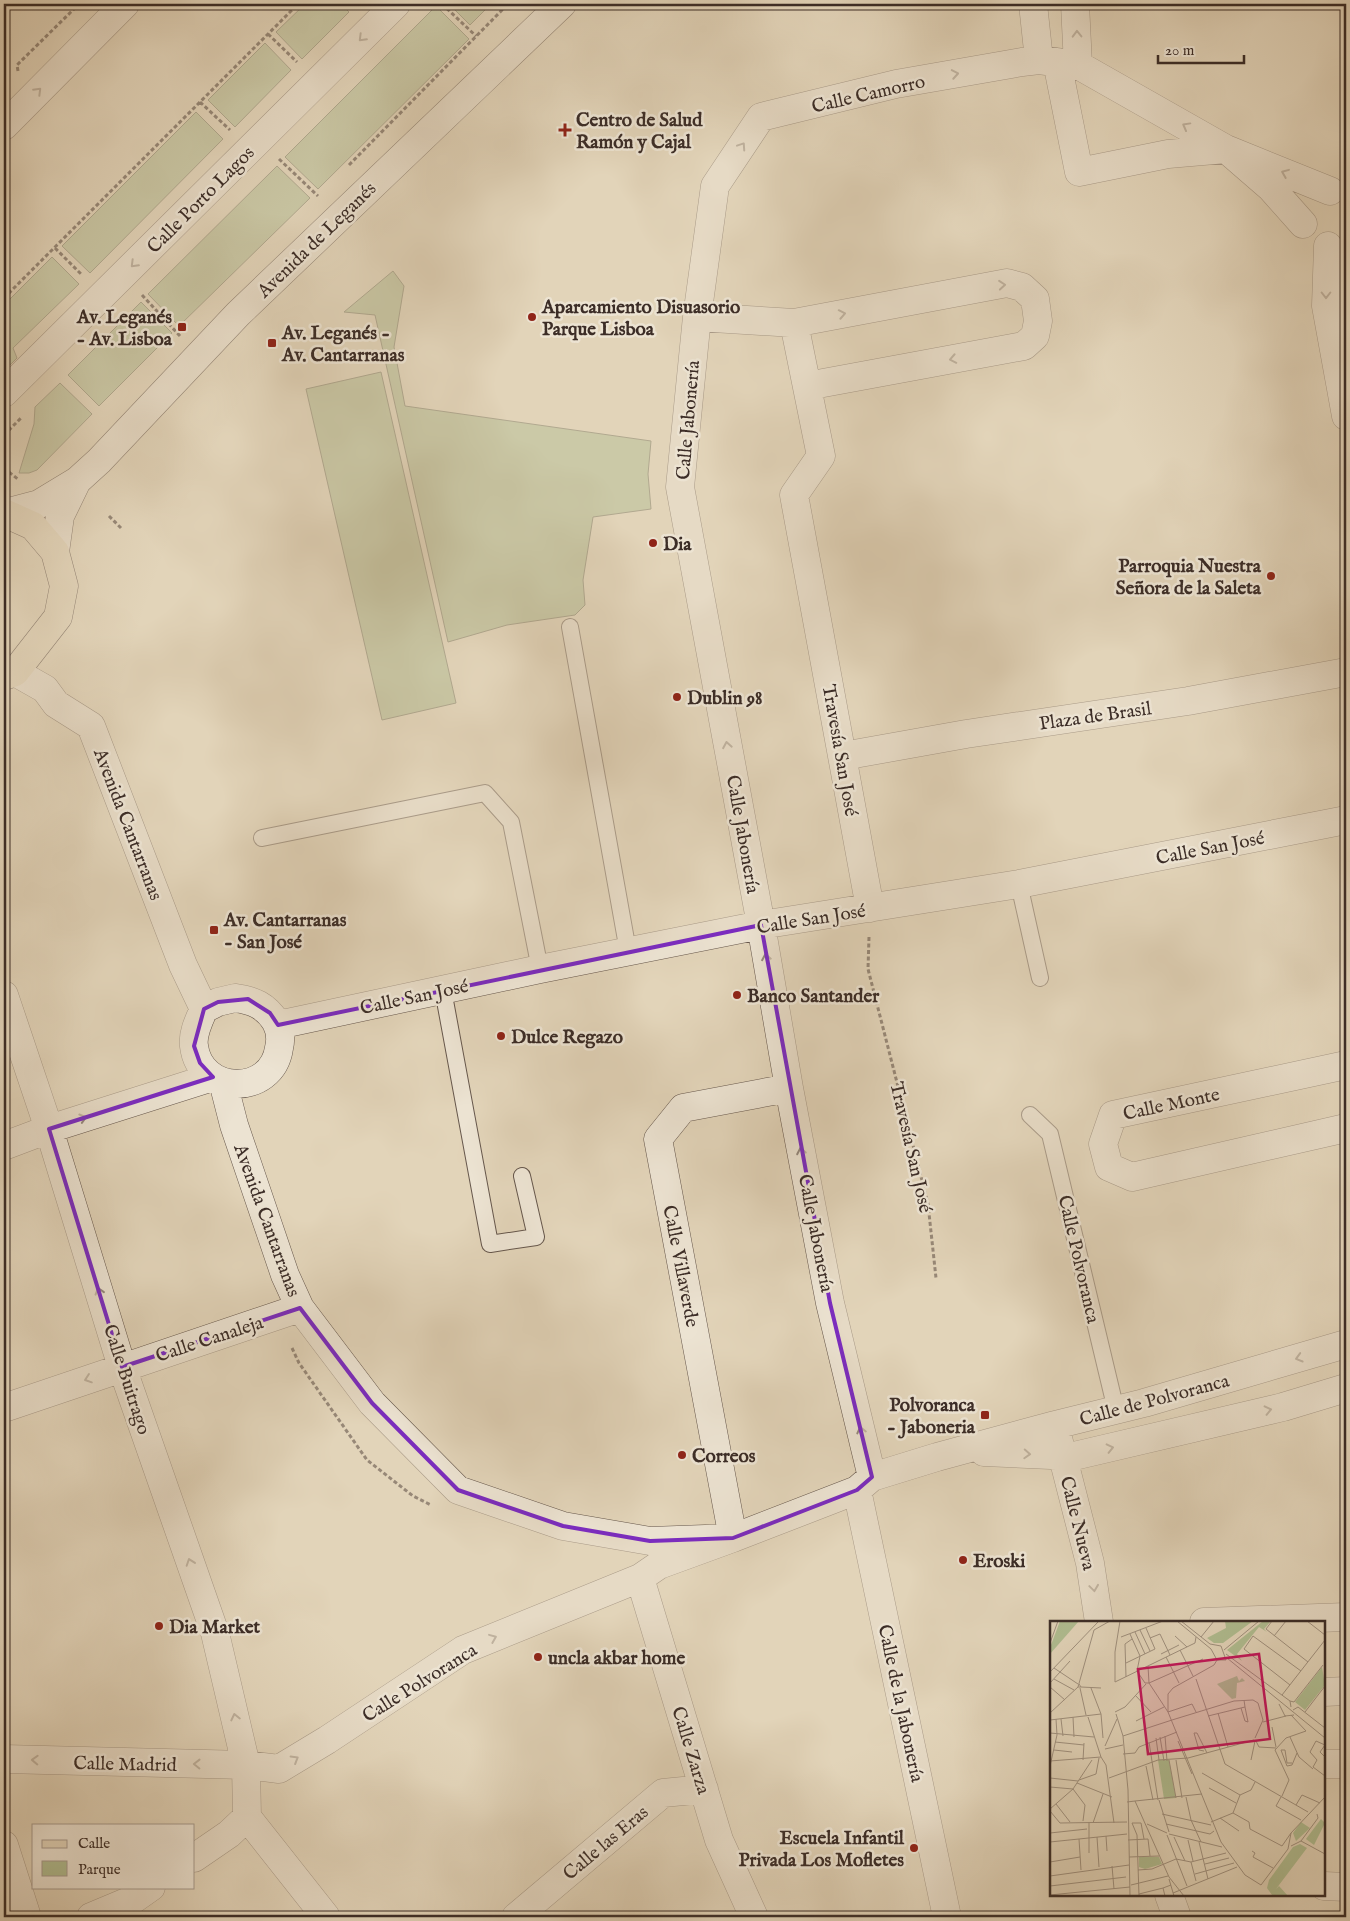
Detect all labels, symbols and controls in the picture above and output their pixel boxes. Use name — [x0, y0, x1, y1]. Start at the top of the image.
one-way arrow — [1072, 30, 1082, 38]
one-way arrow — [358, 32, 367, 41]
scale bar — [1158, 32, 1244, 64]
text: 20 m — [1165, 41, 1195, 60]
street label: Calle Camorro — [809, 70, 928, 120]
one-way arrow — [951, 70, 959, 80]
one-way arrow — [32, 88, 41, 97]
place label: Centro de Salud Ramón y Cajal — [576, 109, 703, 155]
one-way arrow — [1182, 122, 1191, 132]
marker: Centro de Salud Ramón y Cajal — [558, 123, 572, 137]
street label: Calle Porto Lagos — [143, 142, 260, 259]
one-way arrow — [736, 142, 745, 151]
one-way arrow — [1281, 168, 1290, 179]
street label: Avenida de Leganés — [252, 177, 382, 304]
one-way arrow — [131, 258, 140, 267]
one-way arrow — [998, 280, 1006, 291]
one-way arrow — [1321, 292, 1331, 299]
place label: Aparcamiento Disuasorio Parque Lisboa — [541, 296, 740, 342]
place label: Av. Leganés - Av. Lisboa — [76, 306, 173, 352]
one-way arrow — [838, 309, 846, 320]
marker: Aparcamiento Disuasorio Parque Lisboa — [526, 311, 538, 323]
marker: Av. Leganés - Av. Lisboa — [176, 321, 188, 333]
place label: Av. Leganés - Av. Cantarranas — [281, 322, 405, 368]
marker: Av. Leganés - Av. Cantarranas — [266, 337, 278, 349]
one-way arrow — [949, 353, 957, 364]
street label: Calle Jabonería — [672, 359, 706, 481]
place label: Dia — [663, 533, 692, 557]
marker: Dia — [647, 537, 659, 549]
place label: Parroquia Nuestra Señora de la Saleta — [1116, 555, 1262, 601]
marker: Parroquia Nuestra Señora de la Saleta — [1265, 570, 1277, 582]
street label: Travesía San José — [816, 682, 862, 819]
place label: Dublin 98 — [687, 687, 762, 711]
marker: Dublin 98 — [671, 691, 683, 703]
street label: Plaza de Brasil — [1038, 697, 1154, 737]
one-way arrow — [723, 741, 733, 750]
street label: Avenida Cantarranas — [87, 744, 167, 904]
street label: Calle Jabonería — [720, 773, 764, 896]
street label: Calle San José — [1154, 827, 1267, 871]
street label: Calle San José — [755, 899, 868, 940]
place label: Av. Cantarranas - San José — [223, 909, 347, 955]
marker: Av. Cantarranas - San José — [208, 924, 220, 936]
one-way arrow — [762, 952, 772, 961]
street label: Calle San José — [358, 975, 471, 1021]
place label: Banco Santander — [747, 985, 880, 1009]
marker: Banco Santander — [731, 989, 743, 1001]
place label: Dulce Regazo — [511, 1026, 623, 1050]
marker: Dulce Regazo — [495, 1030, 507, 1042]
street label: Travesía San José — [883, 1080, 937, 1216]
street label: Calle Monte — [1121, 1083, 1222, 1127]
one-way arrow — [78, 1114, 87, 1124]
street label: Avenida Cantarranas — [227, 1140, 305, 1300]
one-way arrow — [796, 1147, 807, 1156]
street label: Calle Jabonería — [792, 1172, 838, 1295]
street label: Calle Polvoranca — [1052, 1193, 1105, 1327]
street label: Calle Villaverde — [656, 1203, 704, 1330]
one-way arrow — [95, 1288, 105, 1296]
street label: Calle Canaleja — [153, 1311, 267, 1369]
street label: Calle Buitrago — [97, 1321, 155, 1438]
one-way arrow — [1296, 1352, 1304, 1362]
street label: Calle de Polvoranca — [1077, 1369, 1233, 1432]
one-way arrow — [84, 1373, 93, 1383]
place label: Polvoranca - Jaboneria — [887, 1394, 976, 1440]
one-way arrow — [1264, 1405, 1273, 1416]
marker: Polvoranca - Jaboneria — [979, 1409, 991, 1421]
one-way arrow — [856, 1425, 867, 1434]
one-way arrow — [1106, 1443, 1115, 1454]
place label: Correos — [692, 1445, 756, 1469]
marker: Correos — [676, 1449, 688, 1461]
one-way arrow — [1024, 1449, 1032, 1459]
street label: Calle Nueva — [1054, 1474, 1101, 1574]
place label: Eroski — [973, 1550, 1025, 1574]
marker: Eroski — [957, 1554, 969, 1566]
one-way arrow — [186, 1558, 196, 1566]
one-way arrow — [1088, 1584, 1099, 1592]
place label: Dia Market — [169, 1616, 260, 1640]
marker: Dia Market — [153, 1620, 165, 1632]
inset map — [1050, 1621, 1325, 1896]
street label: Calle de la Jabonería — [872, 1622, 929, 1785]
one-way arrow — [488, 1634, 497, 1644]
street label: Calle Polvoranca — [358, 1638, 483, 1729]
place label: uncla akbar home — [548, 1647, 685, 1671]
marker: uncla akbar home — [532, 1651, 544, 1663]
street label: Calle Zarza — [665, 1704, 715, 1798]
one-way arrow — [230, 1713, 241, 1722]
street label: Calle Madrid — [73, 1752, 178, 1778]
one-way arrow — [31, 1755, 39, 1766]
one-way arrow — [290, 1755, 299, 1765]
one-way arrow — [193, 1759, 201, 1769]
street label: Calle las Eras — [559, 1801, 654, 1886]
legend — [32, 1824, 195, 1888]
place label: Escuela Infantil Privada Los Mofletes — [738, 1827, 905, 1873]
text: Calle — [78, 1834, 110, 1853]
marker: Escuela Infantil Privada Los Mofletes — [908, 1842, 920, 1854]
text: Parque — [78, 1860, 121, 1879]

